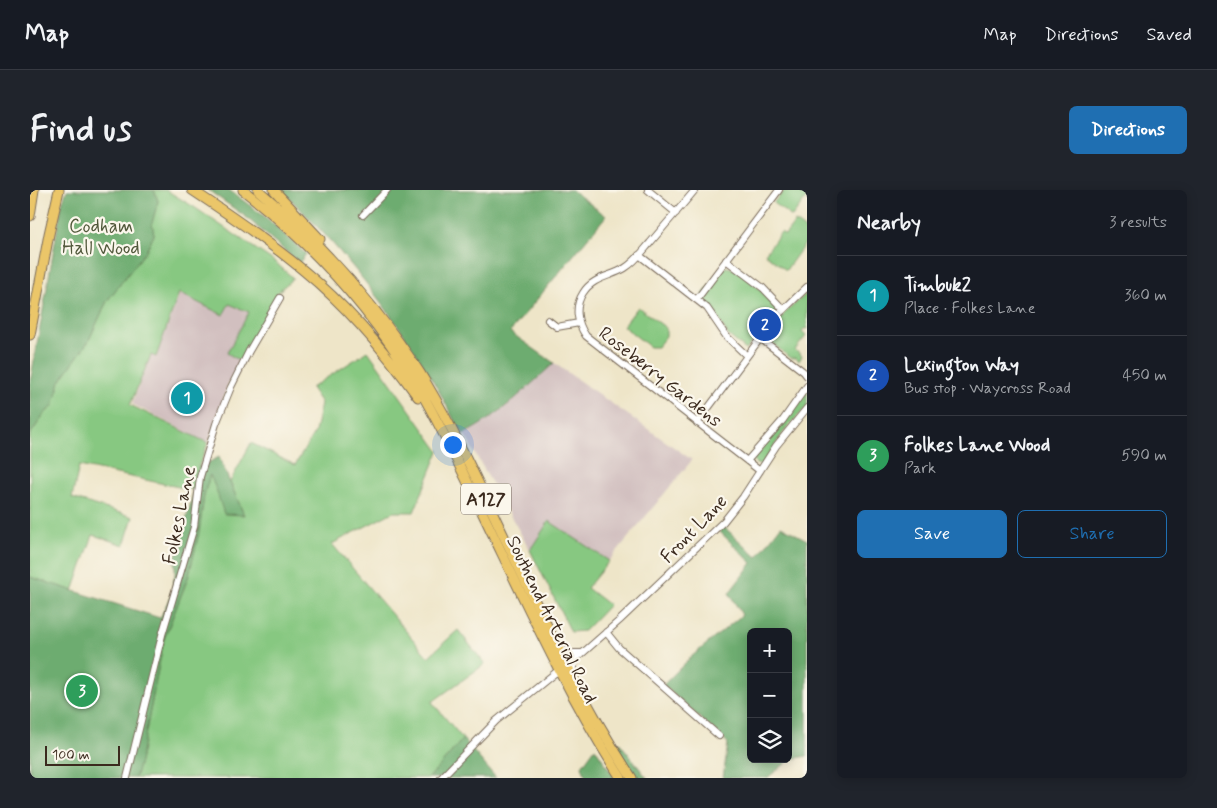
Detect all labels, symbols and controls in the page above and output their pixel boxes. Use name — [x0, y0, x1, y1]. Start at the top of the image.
text: Map — [25, 19, 69, 50]
text: Map — [984, 23, 1017, 47]
text: Directions — [1045, 23, 1119, 47]
text: Saved — [1147, 23, 1192, 47]
button: Directions — [1069, 106, 1187, 154]
text: Find us — [30, 107, 132, 153]
text: Nearby — [857, 209, 921, 237]
text: 3 results — [1109, 212, 1167, 233]
park label: Codham Hall Wood — [62, 214, 140, 261]
text: Timbuk2 — [904, 273, 971, 298]
text: 1 — [869, 285, 877, 306]
text: 360 m — [1124, 285, 1167, 306]
text: Place · Folkes Lane — [904, 298, 1036, 319]
pin: 2 — [749, 306, 781, 344]
street label: Roseberry Gardens — [593, 321, 727, 433]
text: Lexington Way — [904, 353, 1019, 378]
text: 2 — [869, 365, 877, 386]
text: 450 m — [1122, 365, 1167, 386]
text: Bus stop · Waycross Road — [904, 378, 1071, 399]
pin: 1 — [171, 379, 203, 417]
your location — [440, 432, 466, 458]
text: Folkes Lane Wood — [904, 433, 1050, 458]
text: 3 — [869, 445, 877, 466]
text: 590 m — [1121, 445, 1167, 466]
text: Park — [904, 458, 936, 479]
street label: Folkes Lane — [157, 464, 202, 567]
road number: A127 — [461, 484, 511, 514]
street label: Front Lane — [655, 489, 733, 569]
button: Save — [857, 510, 1007, 558]
button: Share — [1017, 510, 1167, 558]
street label: Southend Arterial Road — [500, 532, 603, 708]
map controls — [747, 628, 792, 763]
button: + — [747, 628, 792, 673]
pin: 3 — [66, 672, 98, 710]
button: − — [747, 673, 792, 718]
button: layers — [747, 718, 792, 763]
scale bar — [45, 743, 120, 766]
text: 100 m — [52, 746, 90, 764]

